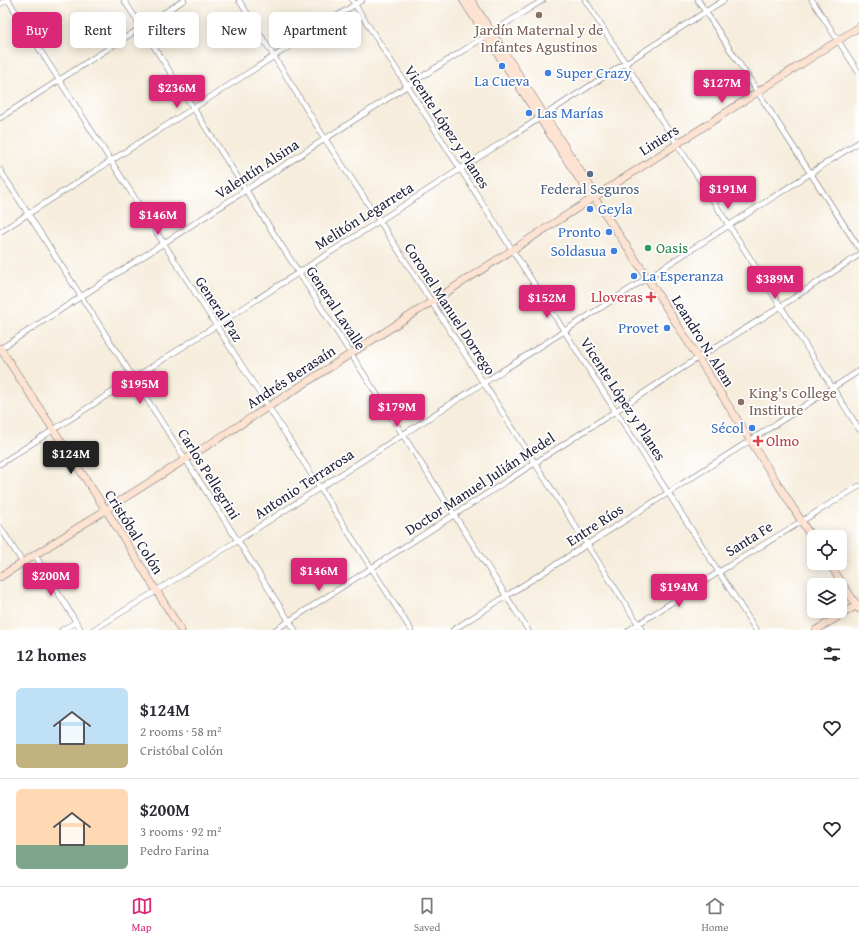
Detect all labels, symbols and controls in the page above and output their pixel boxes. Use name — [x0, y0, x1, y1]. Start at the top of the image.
marker: Jardín Maternal y de Infantes Agustinos — [534, 10, 544, 20]
chip: Buy — [12, 12, 62, 48]
chip: Rent — [70, 12, 126, 48]
chip: Filters — [134, 12, 199, 48]
chip: New — [207, 12, 261, 48]
chip: Apartment — [269, 12, 361, 48]
place label: Jardín Maternal y de Infantes Agustinos — [473, 19, 603, 57]
street label: Vicente López y Planes — [400, 61, 495, 193]
marker: La Cueva — [497, 61, 507, 71]
place label: Super Crazy — [556, 62, 632, 83]
marker: Super Crazy — [543, 68, 553, 78]
place label: La Cueva — [474, 70, 530, 91]
pin: $127M — [694, 70, 750, 104]
text: $127M — [703, 73, 741, 92]
pin: $236M — [149, 75, 205, 109]
text: $236M — [158, 78, 196, 97]
place label: Las Marías — [537, 102, 604, 123]
marker: Las Marías — [524, 108, 534, 118]
street label: Liniers — [635, 119, 683, 160]
street label: Valentín Alsina — [211, 134, 303, 204]
marker: Federal Seguros — [585, 169, 595, 179]
pin: $191M — [700, 176, 756, 210]
street label: Melitón Legarreta — [310, 177, 417, 254]
place label: Federal Seguros — [541, 178, 640, 199]
text: $191M — [709, 179, 747, 198]
place label: Geyla — [598, 198, 633, 219]
pin: $146M — [130, 202, 186, 236]
marker: Geyla — [585, 204, 595, 214]
text: $146M — [139, 205, 177, 224]
place label: Pronto — [558, 221, 601, 242]
marker: Pronto — [604, 227, 614, 237]
place label: Oasis — [656, 237, 688, 258]
street label: Coronel Manuel Dorrego — [400, 238, 501, 379]
place label: Soldasua — [551, 240, 606, 261]
marker: Oasis — [643, 243, 653, 253]
marker: Soldasua — [609, 246, 619, 256]
street label: General Lavalle — [302, 262, 371, 354]
place label: La Esperanza — [642, 265, 724, 286]
pin: $389M — [747, 266, 803, 300]
text: $389M — [756, 269, 794, 288]
marker: La Esperanza — [629, 271, 639, 281]
street label: General Paz — [191, 272, 249, 346]
pin: $152M — [519, 285, 575, 319]
place label: Lloveras — [591, 286, 643, 307]
text: $152M — [528, 288, 566, 307]
street label: Leandro N. Alem — [667, 291, 740, 391]
marker: Lloveras — [646, 292, 656, 302]
place label: Provet — [618, 317, 660, 338]
marker: Provet — [662, 323, 672, 333]
street label: Vicente López y Planes — [576, 333, 671, 465]
street label: Andrés Berasaín — [242, 340, 340, 413]
pin: $195M — [112, 371, 168, 405]
text: $195M — [121, 374, 159, 393]
place label: King's College Institute — [749, 382, 837, 420]
pin: $179M — [369, 394, 425, 428]
text: $179M — [378, 397, 416, 416]
marker: King's College Institute — [736, 397, 746, 407]
place label: Sécol — [711, 417, 744, 438]
marker: Sécol — [747, 423, 757, 433]
street label: Carlos Pellegrini — [173, 424, 246, 523]
street label: Doctor Manuel Julián Medel — [401, 427, 559, 540]
place label: Olmo — [766, 430, 800, 451]
marker: Olmo — [753, 436, 763, 446]
pin: $124M — [43, 441, 99, 475]
street label: Antonio Terrarosa — [250, 443, 358, 524]
text: $124M — [52, 444, 90, 463]
street label: Cristóbal Colón — [100, 485, 169, 578]
street label: Entre Ríos — [562, 498, 627, 551]
street label: Santa Fe — [721, 516, 776, 561]
map controls — [807, 530, 847, 618]
button: locate — [807, 530, 847, 570]
pin: $146M — [291, 558, 347, 592]
text: $146M — [300, 561, 338, 580]
pin: $200M — [23, 563, 79, 597]
text: $200M — [32, 566, 70, 585]
pin: $194M — [651, 574, 707, 608]
text: $194M — [660, 577, 698, 596]
button: layers — [807, 578, 847, 618]
text: 12 homes — [16, 642, 87, 667]
icon: filters — [821, 643, 843, 665]
text: $124M — [140, 697, 190, 722]
icon: home — [48, 704, 96, 752]
icon: heart — [821, 717, 843, 739]
text: 2 rooms · 58 m² — [140, 722, 222, 741]
text: Cristóbal Colón — [140, 741, 223, 760]
text: $200M — [140, 797, 190, 822]
icon: home — [48, 805, 96, 853]
icon: heart — [821, 818, 843, 840]
text: 3 rooms · 92 m² — [140, 822, 222, 841]
text: Pedro Farina — [140, 841, 209, 860]
tab: Map — [131, 895, 153, 935]
tab: Saved — [414, 895, 440, 935]
tab: Home — [701, 895, 728, 935]

